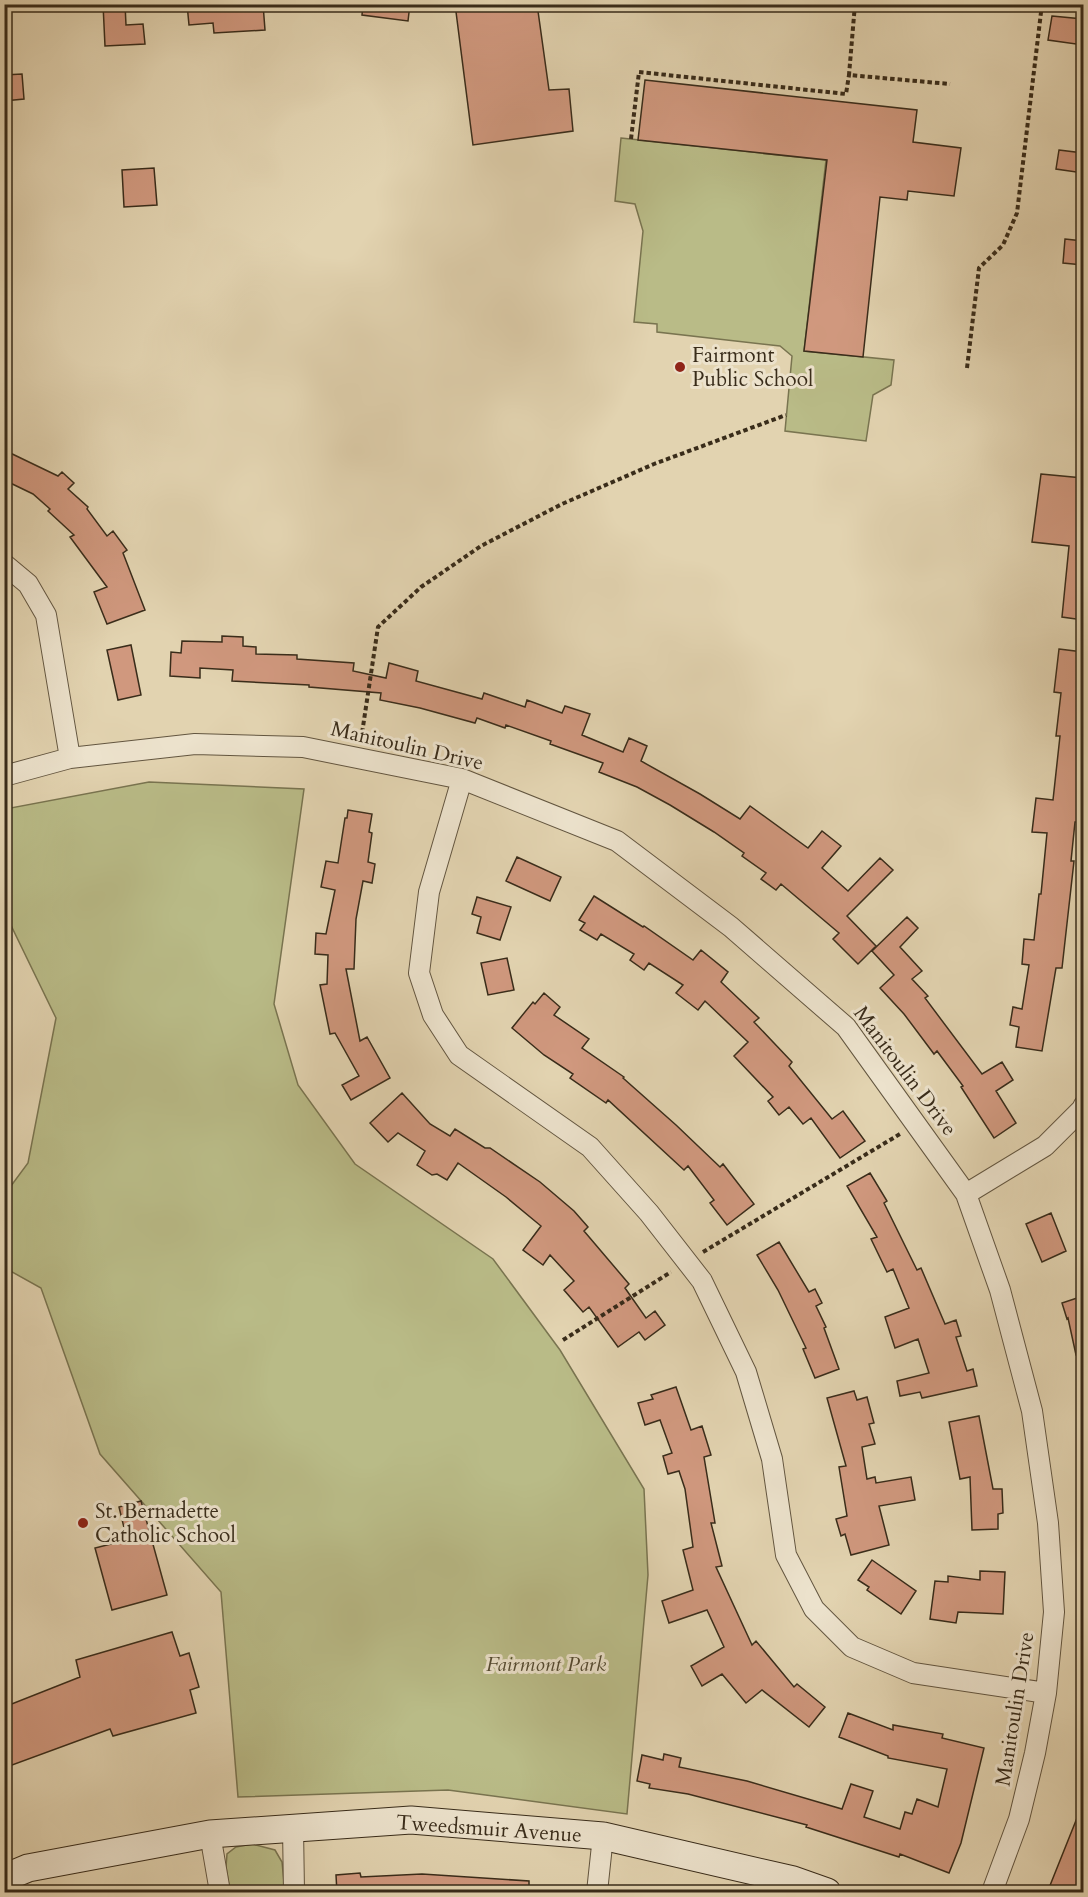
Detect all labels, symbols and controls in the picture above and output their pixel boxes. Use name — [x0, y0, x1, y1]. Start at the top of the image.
place label: Fairmont Public School — [692, 341, 813, 394]
marker: Fairmont Public School — [673, 360, 687, 374]
street label: Manitoulin Drive — [328, 714, 486, 778]
street label: Manitoulin Drive — [847, 1000, 963, 1142]
place label: St. Bernadette Catholic School — [95, 1497, 236, 1550]
marker: St. Bernadette Catholic School — [76, 1516, 90, 1530]
street label: Manitoulin Drive — [988, 1630, 1042, 1788]
park label: Fairmont Park — [486, 1650, 607, 1679]
street label: Tweedsmuir Avenue — [395, 1808, 583, 1850]

